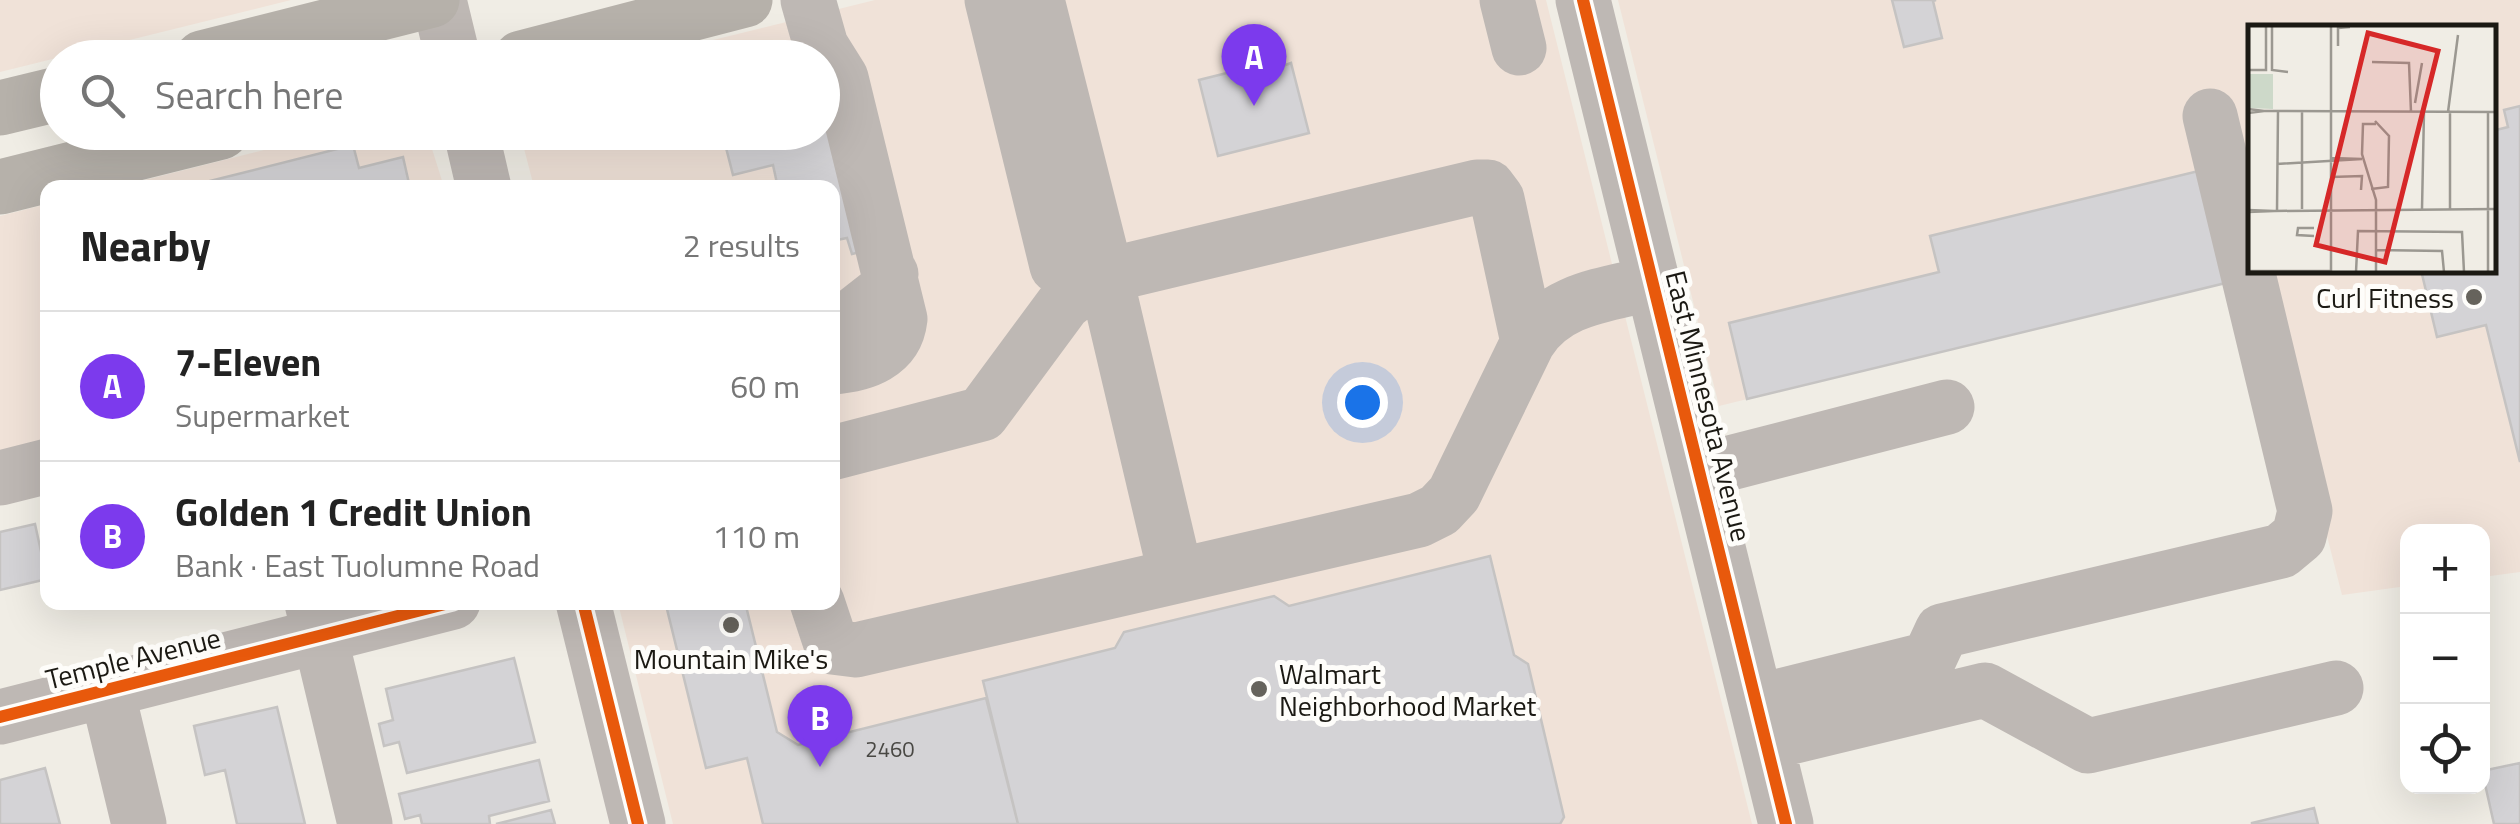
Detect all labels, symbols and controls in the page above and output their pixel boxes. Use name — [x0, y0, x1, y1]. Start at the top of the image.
pin: A — [1222, 23, 1286, 106]
inset map — [2248, 25, 2495, 272]
search box — [40, 40, 840, 150]
text: Search here — [155, 66, 343, 124]
icon: search — [75, 68, 130, 123]
text: Nearby — [80, 213, 211, 277]
text: 2 results — [683, 221, 800, 269]
street label: East Minnesota Avenue — [1655, 266, 1763, 546]
place label: Curl Fitness — [2316, 276, 2454, 319]
marker: Curl Fitness — [2463, 286, 2485, 308]
text: 7-Eleven — [175, 333, 321, 391]
text: A — [103, 362, 122, 410]
text: 60 m — [730, 362, 800, 410]
your location — [1337, 377, 1388, 428]
text: Supermarket — [175, 391, 350, 439]
text: Golden 1 Credit Union — [175, 483, 532, 541]
text: B — [103, 512, 122, 560]
text: 110 m — [712, 512, 800, 560]
map controls — [2400, 524, 2490, 794]
button: + — [2400, 524, 2490, 614]
text: Bank · East Tuolumne Road — [175, 541, 540, 589]
marker: Mountain Mike's — [720, 614, 742, 636]
button: − — [2400, 614, 2490, 704]
street label: Temple Avenue — [41, 616, 225, 700]
place label: Mountain Mike's — [634, 637, 828, 680]
place label: Walmart Neighborhood Market — [1279, 652, 1537, 727]
marker: Walmart Neighborhood Market — [1248, 678, 1270, 700]
pin: B — [788, 684, 852, 767]
button: locate — [2400, 704, 2490, 794]
house number: 2460 — [865, 732, 915, 766]

